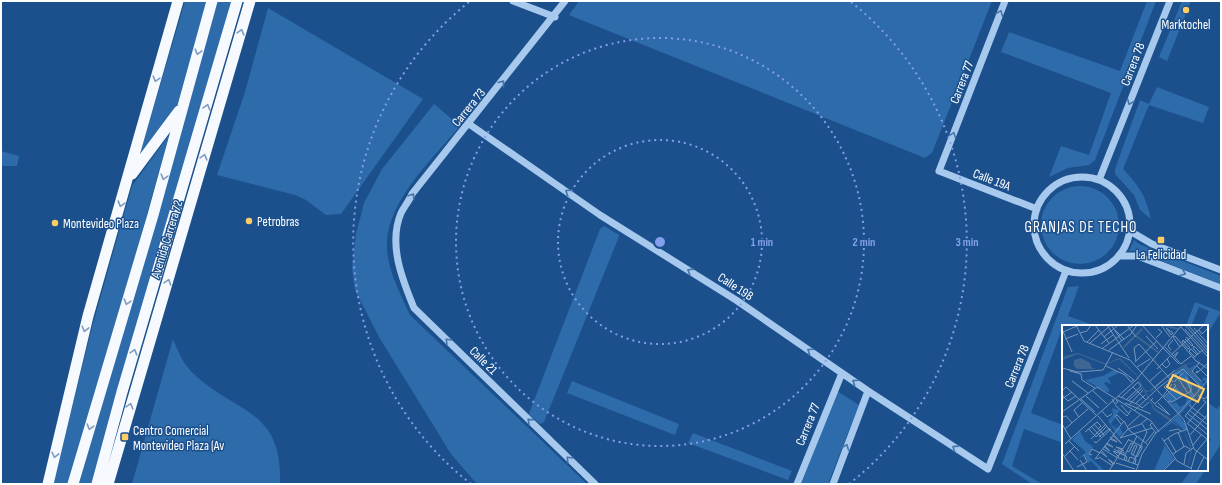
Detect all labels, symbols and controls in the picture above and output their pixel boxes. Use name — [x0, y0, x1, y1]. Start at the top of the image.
marker: Marktochel — [1181, 5, 1191, 15]
one-way arrow — [995, 10, 1003, 17]
place label: Marktochel — [1161, 17, 1211, 33]
one-way arrow — [236, 29, 244, 35]
street label: Carrera 78 — [1117, 40, 1149, 88]
one-way arrow — [194, 48, 203, 55]
street label: Carrera 77 — [946, 58, 978, 106]
one-way arrow — [152, 75, 161, 82]
one-way arrow — [497, 80, 504, 88]
street label: Carrera 73 — [448, 85, 489, 130]
one-way arrow — [1126, 99, 1134, 106]
one-way arrow — [202, 103, 211, 110]
one-way arrow — [949, 131, 957, 138]
one-way arrow — [199, 154, 208, 161]
street label: Calle 19A — [971, 165, 1013, 195]
one-way arrow — [160, 174, 168, 181]
one-way arrow — [565, 189, 572, 197]
one-way arrow — [407, 193, 414, 200]
street label: Avenida Carrera 72 — [147, 198, 186, 281]
one-way arrow — [117, 200, 126, 207]
place label: Petrobras — [257, 214, 299, 230]
place label: Montevideo Plaza — [63, 216, 139, 232]
marker: Petrobras — [244, 216, 254, 226]
marker: Montevideo Plaza — [50, 218, 60, 228]
district label: GRANJAS DE TECHO — [1024, 218, 1138, 237]
centre of rings — [653, 235, 667, 249]
text: 1 min — [751, 235, 773, 250]
text: 2 min — [853, 235, 875, 250]
text: 3 min — [956, 235, 978, 250]
marker: La Felicidad — [1156, 235, 1166, 245]
place label: La Felicidad — [1136, 247, 1186, 263]
one-way arrow — [687, 268, 694, 276]
street label: Calle 19B — [715, 269, 756, 304]
one-way arrow — [1179, 269, 1186, 277]
one-way arrow — [163, 278, 172, 285]
one-way arrow — [123, 298, 132, 305]
inset map — [1062, 325, 1208, 471]
one-way arrow — [82, 326, 90, 332]
one-way arrow — [445, 338, 453, 346]
street label: Carrera 78 — [1001, 342, 1033, 390]
street label: Calle 21 — [466, 343, 501, 378]
one-way arrow — [129, 349, 138, 356]
one-way arrow — [807, 349, 814, 356]
one-way arrow — [852, 379, 859, 387]
street label: Carrera 77 — [792, 400, 824, 448]
one-way arrow — [125, 403, 134, 410]
one-way arrow — [527, 419, 535, 426]
one-way arrow — [86, 423, 94, 430]
place label: Centro Comercial Montevideo Plaza (Av — [133, 423, 224, 454]
marker: Centro Comercial Montevideo Plaza (Av — [120, 432, 130, 442]
one-way arrow — [842, 444, 850, 451]
one-way arrow — [952, 445, 959, 453]
one-way arrow — [51, 452, 59, 459]
one-way arrow — [566, 456, 574, 464]

